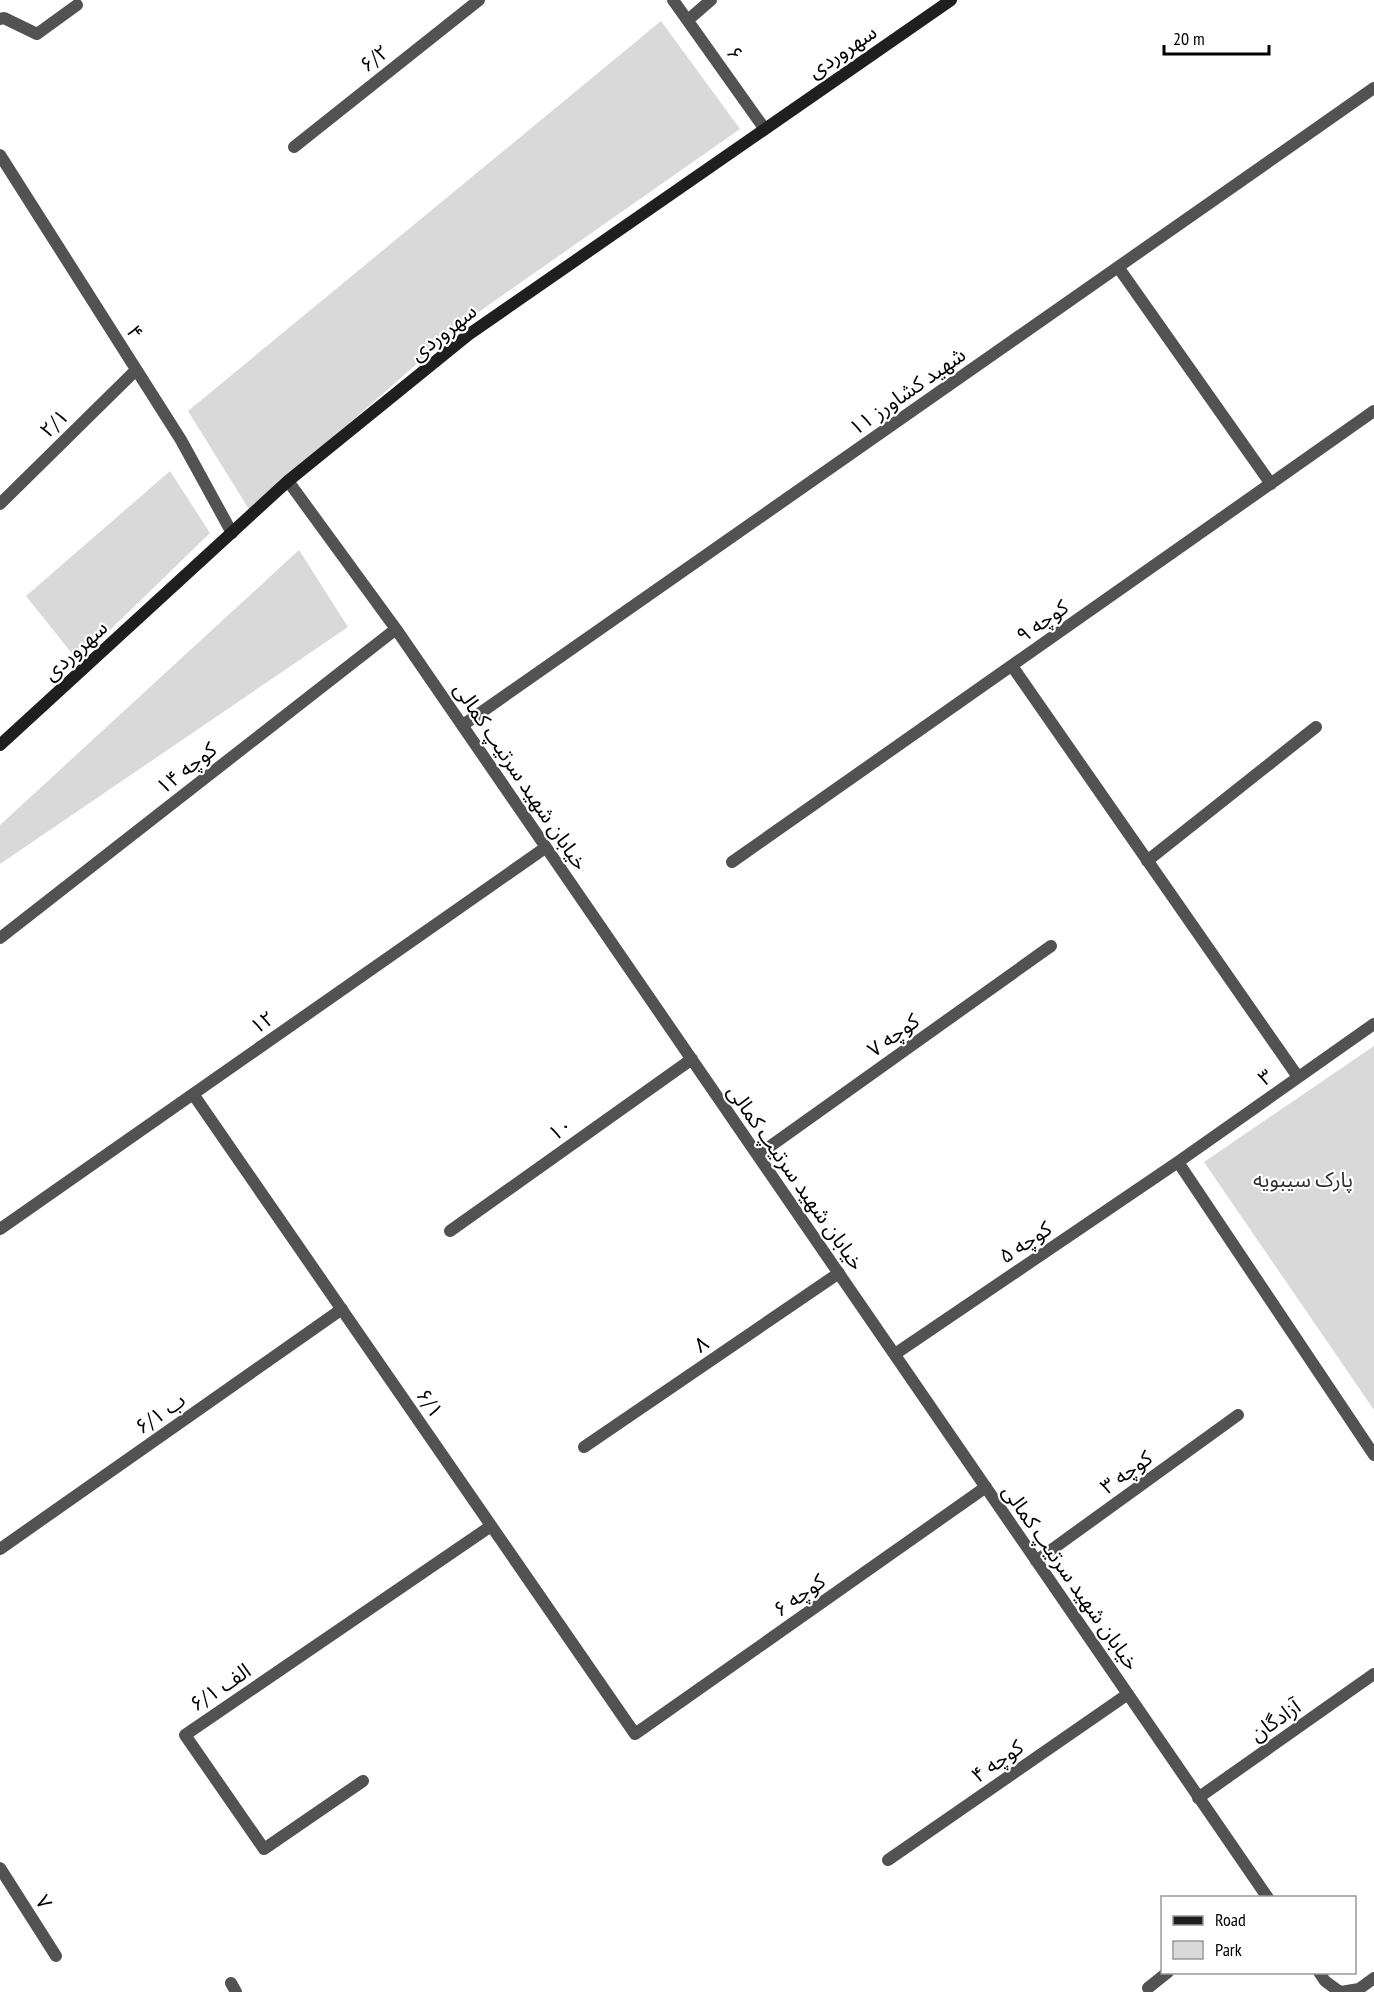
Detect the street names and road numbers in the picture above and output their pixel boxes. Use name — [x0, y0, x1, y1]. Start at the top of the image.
street label: سهروردی — [802, 18, 882, 84]
street label: ۶/۲ — [354, 38, 394, 78]
street label: ۶ — [720, 40, 750, 66]
street label: سهروردی — [404, 297, 482, 367]
street label: ۴ — [120, 320, 150, 344]
street label: ۱۱ شهید کشاورز — [843, 341, 971, 441]
street label: ۲/۱ — [34, 403, 74, 443]
street label: کوچه ۹ — [1011, 593, 1074, 649]
street label: سهروردی — [37, 614, 113, 686]
street label: خیابان شهید سرتیپ کمالی — [448, 677, 594, 875]
street label: کوچه ۱۴ — [150, 736, 222, 800]
street label: ۱۲ — [244, 1004, 280, 1040]
street label: کوچه ۷ — [862, 1007, 925, 1063]
street label: ۳ — [1252, 1062, 1278, 1092]
street label: خیابان شهید سرتیپ کمالی — [721, 1079, 870, 1276]
street label: ۱۰ — [542, 1111, 578, 1147]
street label: کوچه ۵ — [994, 1215, 1057, 1269]
street label: ۸ — [688, 1329, 714, 1359]
street label: ۶/۱ — [410, 1383, 450, 1423]
street label: ۶/۱ ب — [130, 1386, 190, 1440]
street label: کوچه ۳ — [1095, 1444, 1158, 1500]
street label: خیابان شهید سرتیپ کمالی — [996, 1479, 1145, 1676]
street label: کوچه ۶ — [768, 1567, 831, 1623]
street label: ۶/۱ الف — [184, 1657, 256, 1717]
street label: آزادگان — [1244, 1692, 1307, 1747]
street label: کوچه ۴ — [966, 1733, 1029, 1789]
street label: ۷ — [29, 1890, 59, 1914]

